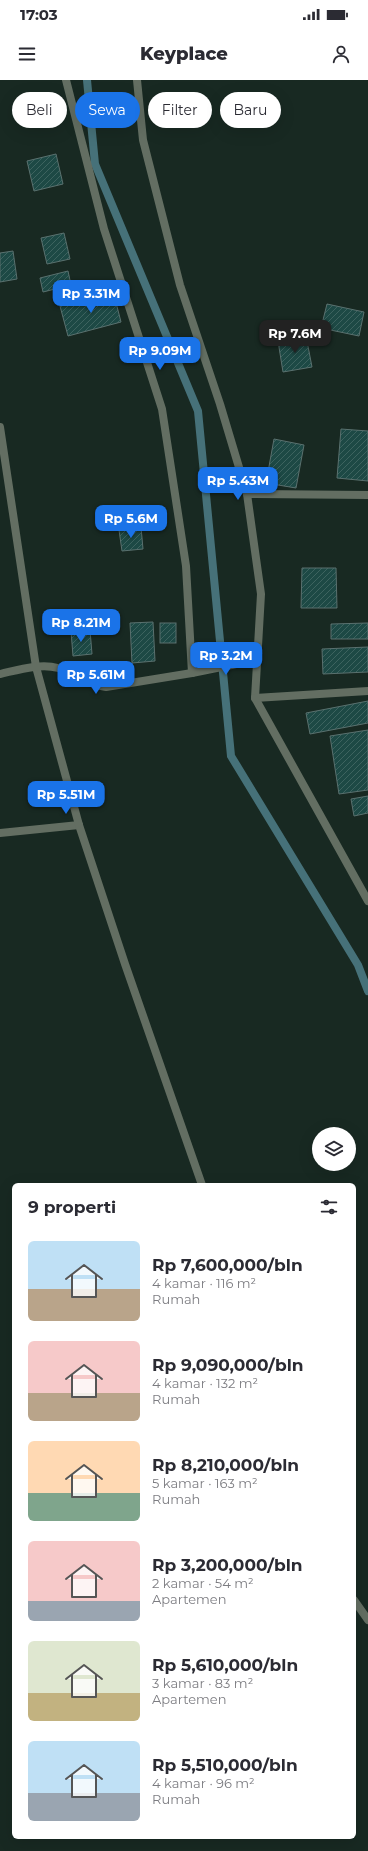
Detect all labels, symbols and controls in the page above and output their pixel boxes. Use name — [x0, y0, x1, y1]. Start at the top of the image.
text: 17:03 — [20, 5, 58, 24]
icon: menu — [16, 43, 38, 65]
text: Keyplace — [140, 43, 228, 65]
icon: person — [330, 43, 352, 65]
chip: Beli — [12, 92, 67, 128]
chip: Sewa — [75, 92, 140, 128]
chip: Filter — [148, 92, 212, 128]
chip: Baru — [220, 92, 281, 128]
pin: Rp 3.31M — [50, 280, 132, 314]
text: Rp 3.31M — [62, 285, 120, 301]
pin: Rp 7.6M — [258, 320, 332, 354]
text: Rp 7.6M — [268, 325, 322, 341]
pin: Rp 9.09M — [119, 337, 201, 371]
text: Rp 9.09M — [128, 342, 192, 358]
pin: Rp 5.43M — [197, 467, 279, 501]
text: Rp 5.43M — [207, 472, 269, 488]
pin: Rp 5.6M — [94, 505, 168, 539]
text: Rp 5.6M — [104, 510, 158, 526]
pin: Rp 8.21M — [40, 609, 122, 643]
text: Rp 8.21M — [51, 614, 111, 630]
pin: Rp 3.2M — [189, 642, 263, 676]
text: Rp 3.2M — [199, 647, 253, 663]
pin: Rp 5.61M — [55, 661, 137, 695]
text: Rp 5.61M — [67, 666, 125, 682]
pin: Rp 5.51M — [25, 781, 107, 815]
text: Rp 5.51M — [37, 786, 95, 802]
map controls — [312, 1127, 356, 1171]
button: layers — [312, 1127, 356, 1171]
icon: filters — [318, 1196, 340, 1218]
text: 9 properti — [28, 1197, 116, 1217]
text: Rp 7,600,000/bln — [152, 1255, 303, 1275]
icon: home — [60, 1257, 108, 1305]
text: 4 kamar · 116 m² — [152, 1275, 256, 1291]
text: Rumah — [152, 1291, 200, 1307]
text: Rp 9,090,000/bln — [152, 1355, 304, 1375]
icon: home — [60, 1357, 108, 1405]
text: 4 kamar · 132 m² — [152, 1375, 258, 1391]
text: Rumah — [152, 1391, 200, 1407]
text: Rp 8,210,000/bln — [152, 1455, 299, 1475]
icon: home — [60, 1457, 108, 1505]
text: 5 kamar · 163 m² — [152, 1475, 258, 1491]
text: Rumah — [152, 1491, 200, 1507]
text: Rp 3,200,000/bln — [152, 1555, 303, 1575]
icon: home — [60, 1557, 108, 1605]
text: 2 kamar · 54 m² — [152, 1575, 254, 1591]
text: Apartemen — [152, 1591, 227, 1607]
text: Rp 5,610,000/bln — [152, 1655, 298, 1675]
icon: home — [60, 1657, 108, 1705]
text: 3 kamar · 83 m² — [152, 1675, 253, 1691]
text: Apartemen — [152, 1691, 227, 1707]
text: Rp 5,510,000/bln — [152, 1755, 298, 1775]
icon: home — [60, 1757, 108, 1805]
text: 4 kamar · 96 m² — [152, 1775, 255, 1791]
text: Rumah — [152, 1791, 200, 1807]

